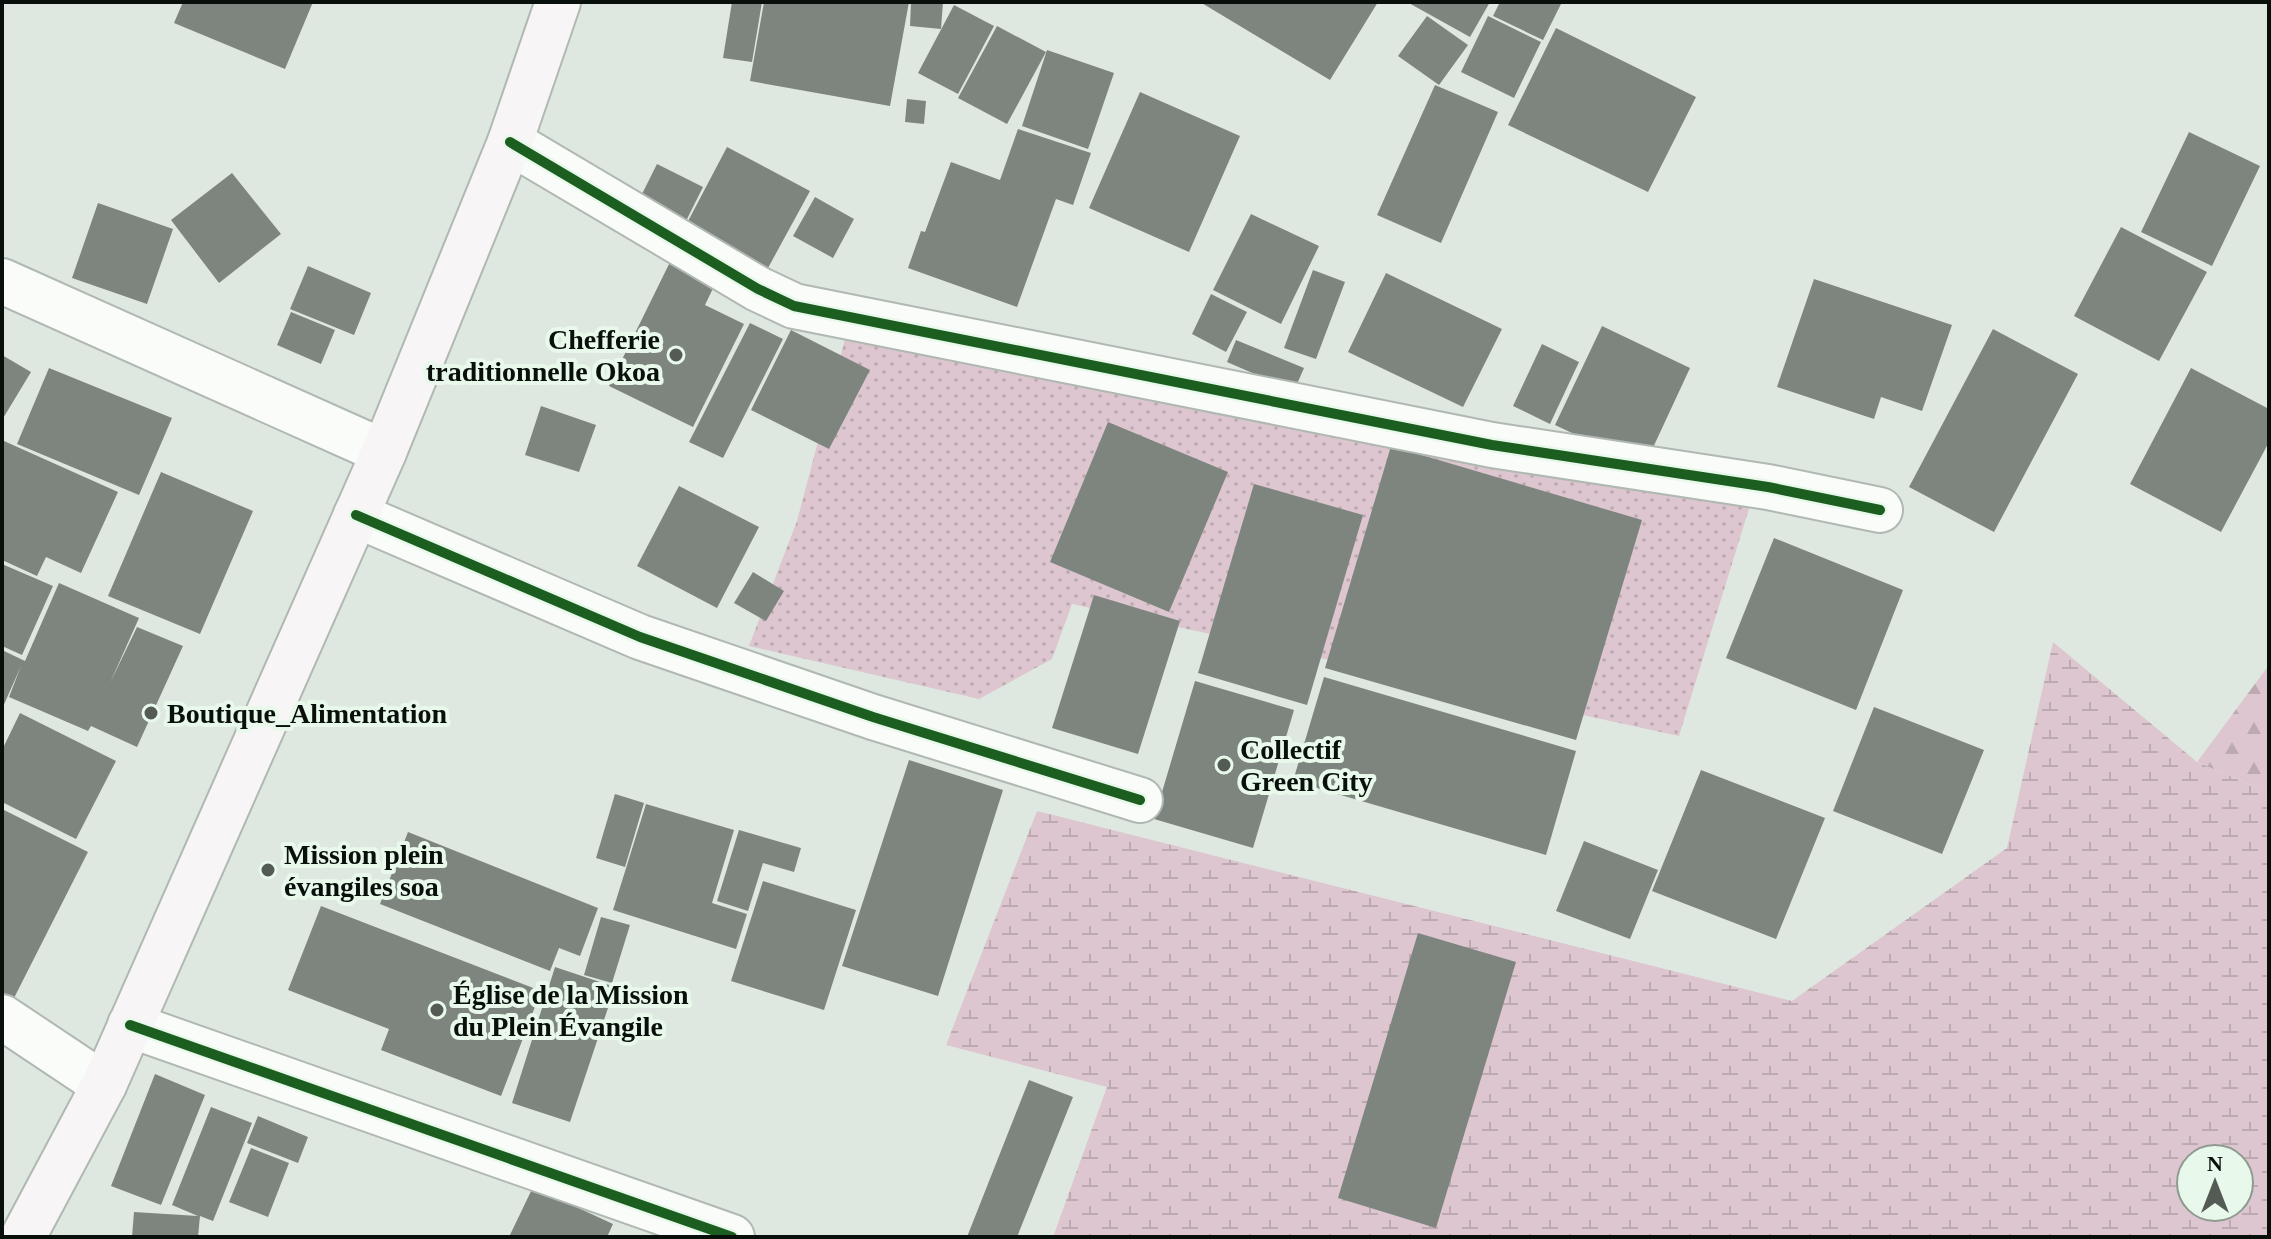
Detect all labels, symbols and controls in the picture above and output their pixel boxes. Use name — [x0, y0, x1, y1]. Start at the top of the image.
place label: Chefferie traditionnelle Okoa — [426, 324, 660, 387]
marker: Chefferie traditionnelle Okoa — [667, 346, 685, 364]
place label: Boutique_Alimentation — [167, 698, 447, 729]
marker: Boutique_Alimentation — [142, 704, 160, 722]
place label: Collectif Green City — [1240, 734, 1372, 797]
marker: Collectif Green City — [1215, 756, 1233, 774]
place label: Mission plein évangiles soa — [284, 839, 444, 902]
marker: Mission plein évangiles soa — [259, 861, 277, 879]
place label: Église de la Mission du Plein Évangile — [453, 979, 689, 1042]
marker: Église de la Mission du Plein Évangile — [428, 1001, 446, 1019]
north arrow — [2175, 1143, 2255, 1223]
text: N — [2207, 1151, 2223, 1176]

